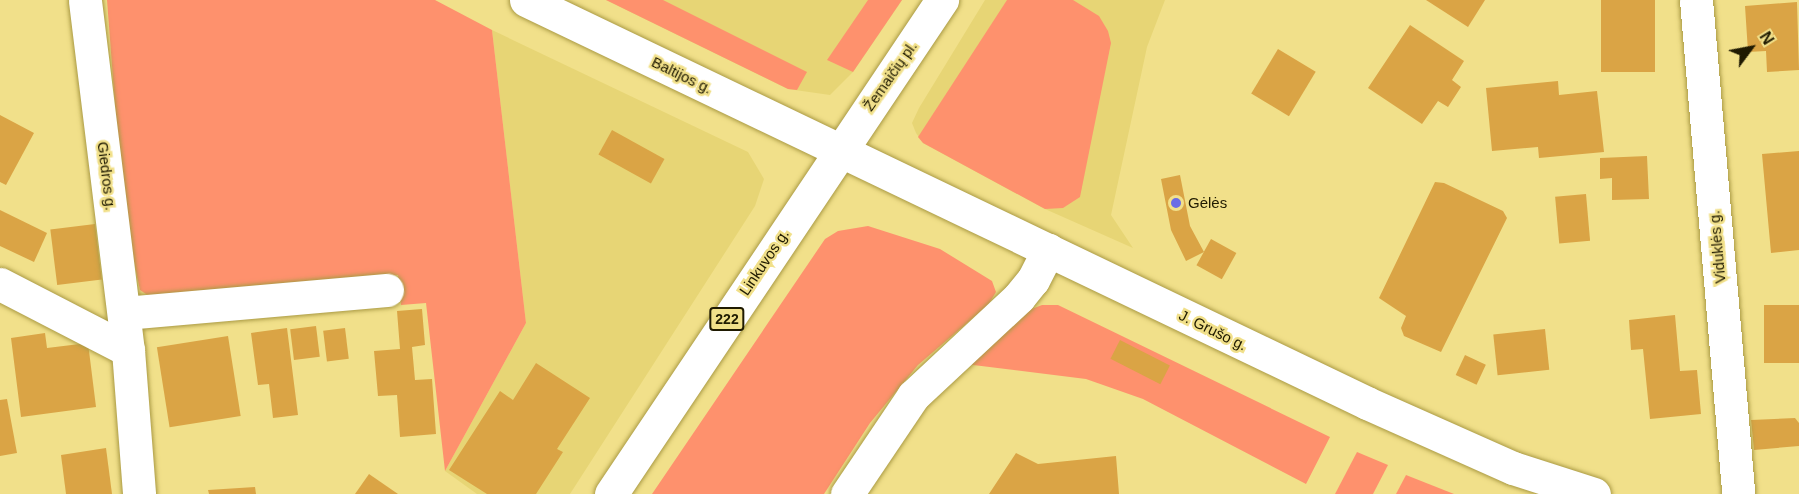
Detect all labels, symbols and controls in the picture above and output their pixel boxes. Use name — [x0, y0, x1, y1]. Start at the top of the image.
north arrow — [1721, 18, 1781, 78]
text: N — [1756, 29, 1777, 48]
street label: Žemaičių pl. — [859, 38, 921, 114]
street label: Baltijos g. — [649, 53, 715, 97]
street label: Giedros g. — [94, 141, 120, 211]
place label: Gėlės — [1188, 194, 1227, 212]
marker: Gėlės — [1169, 196, 1183, 210]
street label: Viduklės g. — [1705, 210, 1729, 284]
street label: Linkuvos g. — [735, 226, 793, 298]
street label: J. Grušo g. — [1176, 306, 1250, 354]
road number: 222 — [709, 308, 745, 330]

